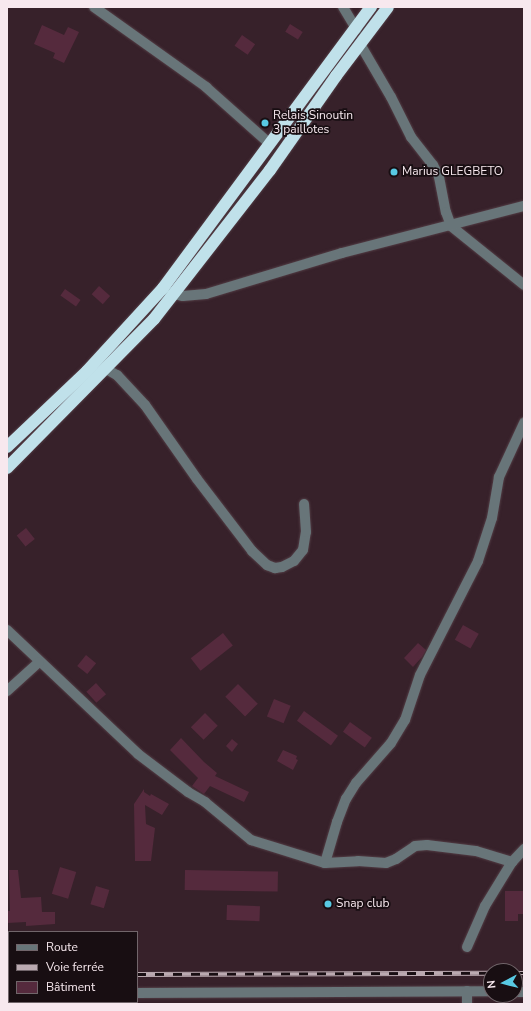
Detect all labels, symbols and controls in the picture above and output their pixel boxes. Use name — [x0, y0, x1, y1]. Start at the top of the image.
place label: Relais Sinoutin 3 paillotes — [273, 109, 353, 137]
marker: Relais Sinoutin 3 paillotes — [260, 118, 270, 128]
place label: Marius GLEGBETO — [402, 165, 503, 179]
marker: Marius GLEGBETO — [389, 167, 399, 177]
place label: Snap club — [336, 897, 389, 911]
marker: Snap club — [323, 899, 333, 909]
legend — [8, 931, 138, 1003]
text: Route — [46, 939, 78, 955]
text: Voie ferrée — [46, 959, 104, 975]
north arrow — [483, 963, 523, 1003]
text: Bâtiment — [46, 979, 95, 995]
text: N — [484, 979, 500, 989]

